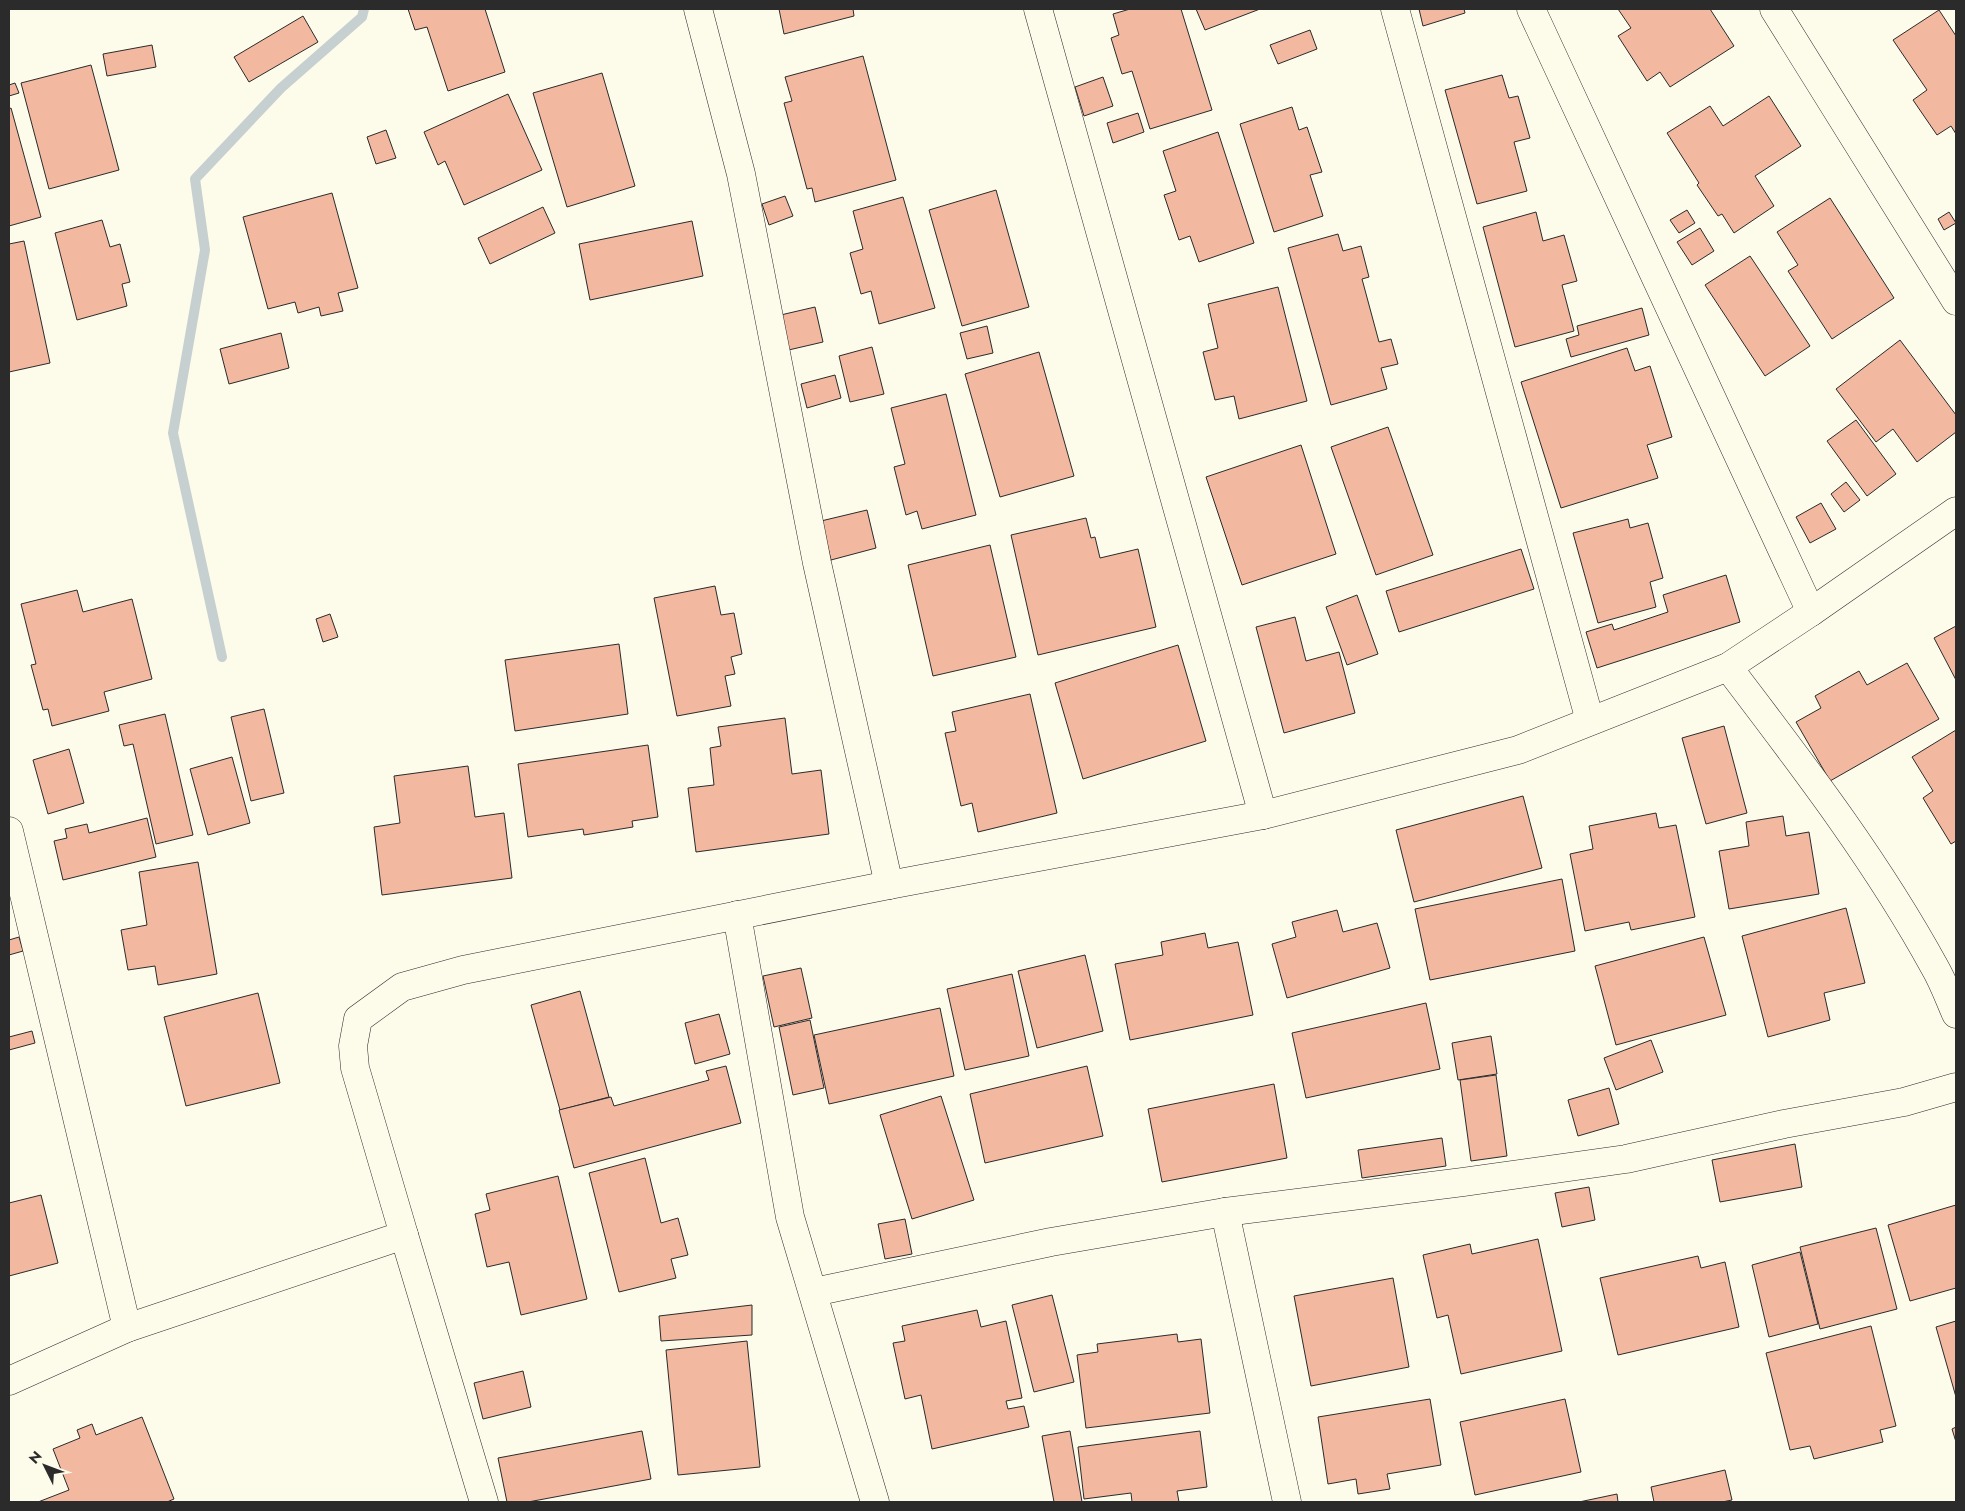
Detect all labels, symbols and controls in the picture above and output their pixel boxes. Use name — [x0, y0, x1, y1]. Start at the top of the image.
north arrow — [20, 1441, 70, 1491]
text: N — [24, 1446, 46, 1468]

